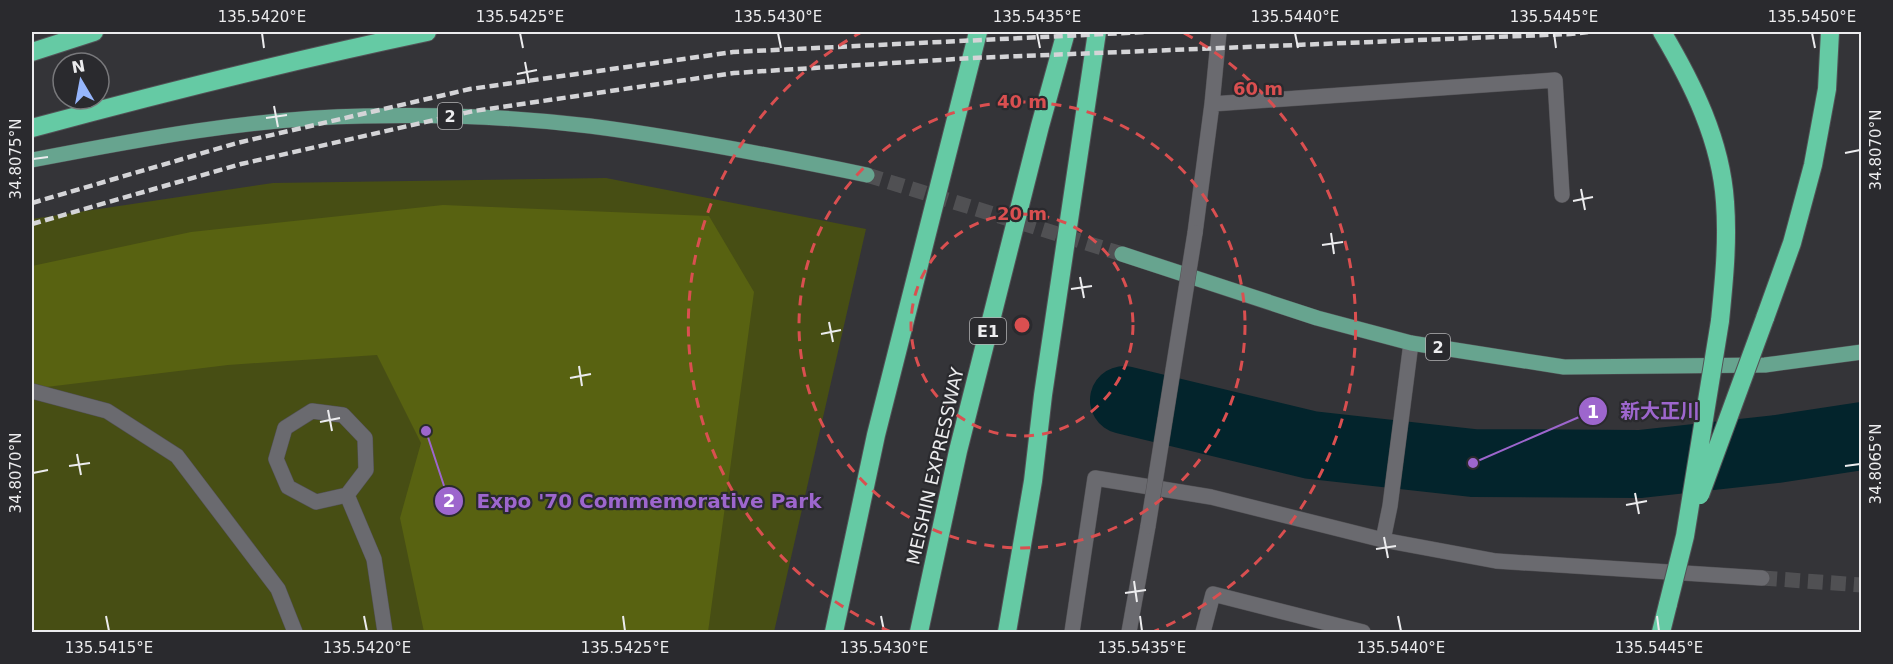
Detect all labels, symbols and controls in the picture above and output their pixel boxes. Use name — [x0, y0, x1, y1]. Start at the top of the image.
text: 135.5420°E — [218, 8, 306, 26]
text: 135.5425°E — [476, 8, 564, 26]
text: 135.5430°E — [734, 8, 822, 26]
text: 135.5435°E — [993, 8, 1081, 26]
text: 135.5440°E — [1251, 8, 1339, 26]
text: 135.5445°E — [1510, 8, 1598, 26]
text: 135.5450°E — [1768, 8, 1856, 26]
north arrow — [51, 51, 111, 111]
text: N — [70, 56, 87, 77]
text: 60 m — [1233, 78, 1283, 99]
text: 40 m — [997, 91, 1047, 112]
road number: 2 — [438, 103, 462, 129]
text: 34.8070°N — [1867, 110, 1885, 190]
text: 34.8075°N — [7, 119, 25, 199]
text: 20 m — [997, 203, 1047, 224]
centre of rings — [1012, 315, 1032, 335]
road number: E1 — [970, 318, 1006, 344]
road number: 2 — [1426, 334, 1450, 360]
street label: MEISHIN EXPRESSWAY — [902, 364, 968, 567]
callout: 新大正川 — [1578, 392, 1712, 430]
text: 新大正川 — [1620, 399, 1700, 423]
text: 1 — [1587, 401, 1599, 422]
text: 34.8065°N — [1867, 424, 1885, 504]
text: 34.8070°N — [7, 433, 25, 513]
callout: Expo '70 Commemorative Park — [434, 482, 833, 520]
text: Expo '70 Commemorative Park — [477, 489, 822, 513]
text: 2 — [443, 490, 455, 511]
text: 135.5415°E — [65, 639, 153, 657]
text: 135.5420°E — [323, 639, 411, 657]
text: 135.5425°E — [581, 639, 669, 657]
text: 135.5430°E — [840, 639, 928, 657]
text: 135.5435°E — [1098, 639, 1186, 657]
text: 135.5440°E — [1357, 639, 1445, 657]
text: 135.5445°E — [1615, 639, 1703, 657]

